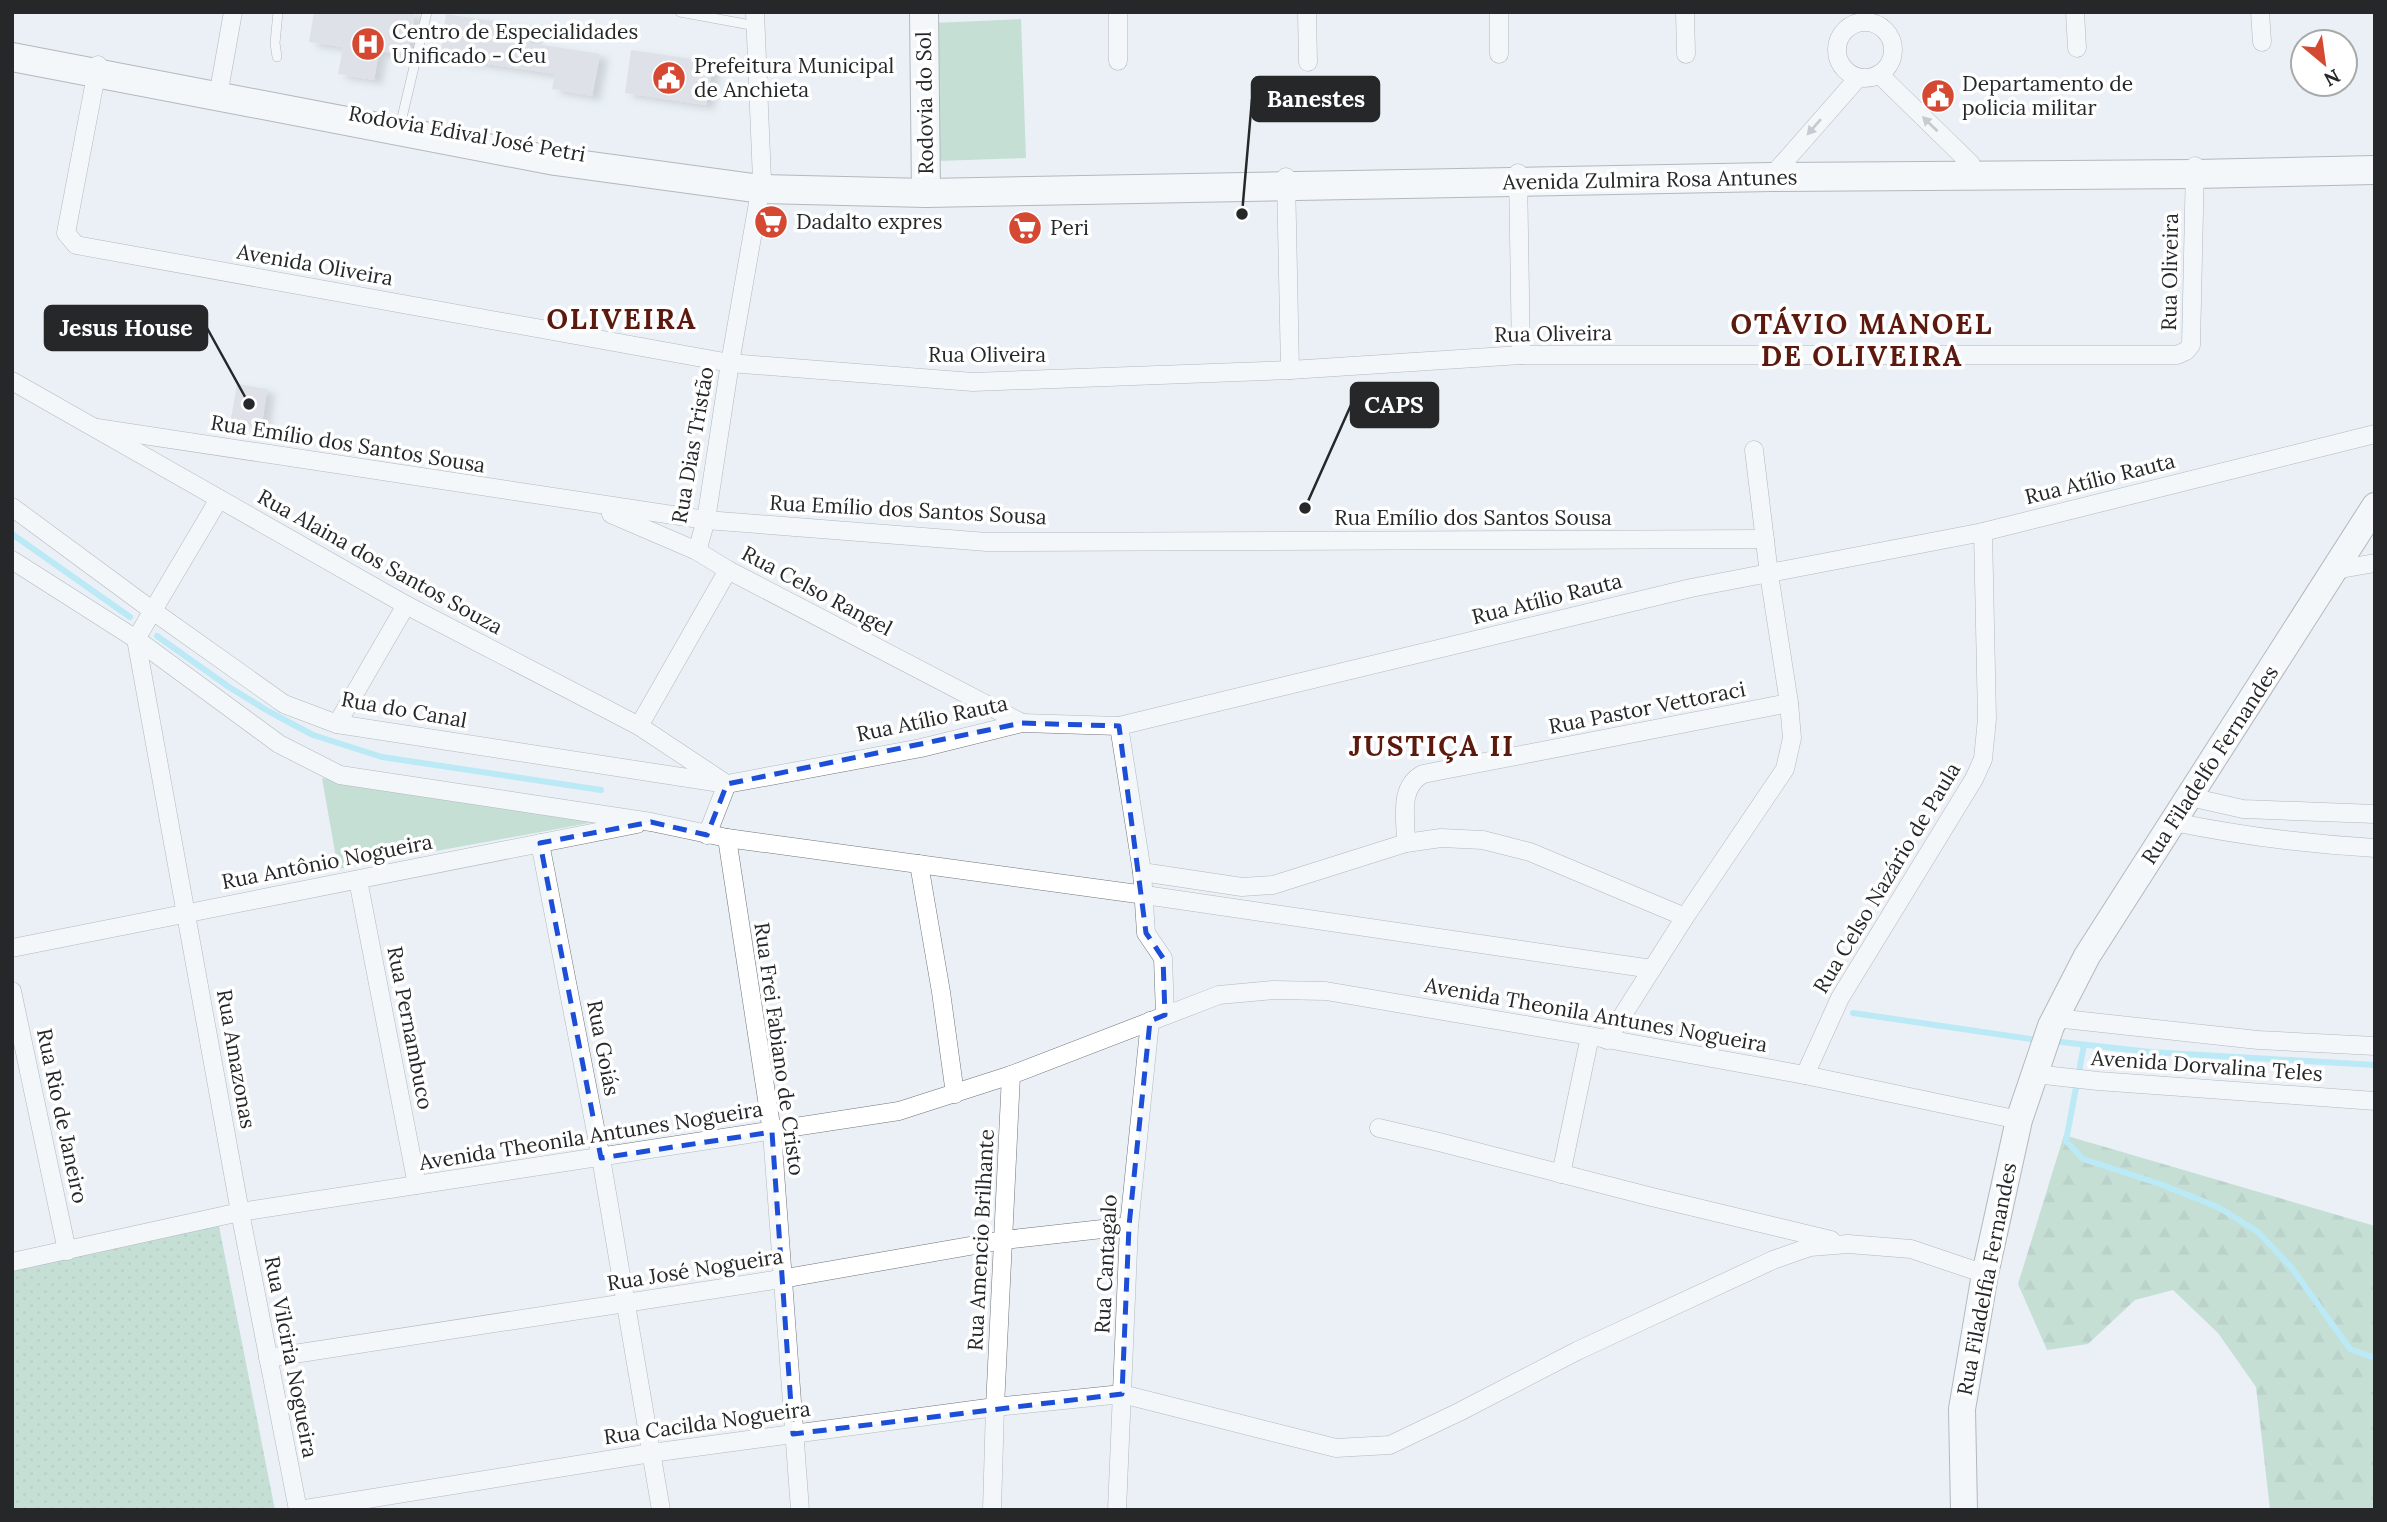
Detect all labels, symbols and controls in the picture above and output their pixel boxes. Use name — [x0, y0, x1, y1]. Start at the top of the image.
place label: Centro de Especialidades Unificado - Ceu — [392, 18, 638, 69]
hospital icon: Centro de Especialidades Unificado - Ceu — [349, 25, 387, 63]
north arrow — [2289, 28, 2359, 98]
street label: Rodovia do Sol — [910, 31, 939, 175]
place label: Prefeitura Municipal de Anchieta — [694, 52, 894, 103]
public building icon: Prefeitura Municipal de Anchieta — [650, 59, 688, 97]
text: N — [2320, 64, 2344, 92]
place label: Departamento de policia militar — [1962, 70, 2133, 121]
callout: Banestes — [1252, 77, 1379, 121]
public building icon: Departamento de policia militar — [1919, 77, 1957, 115]
text: Banestes — [1267, 84, 1365, 113]
street label: Rodovia Edival José Petri — [346, 99, 588, 168]
one-way arrow — [1922, 116, 1939, 133]
one-way arrow — [1806, 118, 1822, 136]
street label: Avenida Zulmira Rosa Antunes — [1501, 163, 1798, 196]
supermarket icon: Dadalto expres — [752, 203, 790, 241]
place label: Dadalto expres — [796, 208, 942, 235]
supermarket icon: Peri — [1006, 209, 1044, 247]
street label: Rua Oliveira — [2155, 213, 2184, 331]
place label: Peri — [1050, 214, 1089, 241]
street label: Avenida Oliveira — [234, 237, 395, 292]
district label: OLIVEIRA — [547, 301, 698, 337]
callout: Jesus House — [45, 306, 207, 350]
district label: OTÁVIO MANOEL DE OLIVEIRA — [1731, 306, 1993, 374]
text: Jesus House — [59, 313, 193, 342]
street label: Rua Oliveira — [1494, 319, 1612, 348]
street label: Rua Oliveira — [928, 341, 1046, 368]
street label: Rua Dias Tristão — [665, 364, 720, 525]
callout: CAPS — [1351, 383, 1438, 427]
text: CAPS — [1364, 390, 1424, 419]
street label: Rua Emílio dos Santos Sousa — [209, 408, 487, 479]
street label: Rua Atílio Rauta — [2022, 447, 2178, 510]
street label: Rua Alaina dos Santos Souza — [253, 483, 508, 640]
street label: Rua Emílio dos Santos Sousa — [769, 489, 1047, 530]
street label: Rua Emílio dos Santos Sousa — [1334, 504, 1612, 531]
street label: Rua Celso Rangel — [737, 539, 897, 642]
street label: Rua Atílio Rauta — [1469, 567, 1625, 630]
street label: Rua Filadelfo Fernandes — [2135, 660, 2284, 869]
street label: Rua Pastor Vettoraci — [1546, 675, 1748, 740]
street label: Rua do Canal — [339, 685, 469, 734]
street label: Rua Atílio Rauta — [854, 689, 1010, 748]
district label: JUSTIÇA II — [1349, 728, 1515, 764]
street label: Rua Celso Nazário de Paula — [1807, 757, 1966, 998]
street label: Rua Antônio Nogueira — [219, 828, 435, 895]
street label: Rua Frei Fabiano de Cristo — [748, 921, 811, 1177]
street label: Rua Pernambuco — [381, 944, 440, 1112]
street label: Avenida Theonila Antunes Nogueira — [1422, 971, 1770, 1058]
street label: Rua Amazonas — [211, 987, 262, 1131]
street label: Rua Goiás — [581, 998, 626, 1098]
street label: Rua Rio de Janeiro — [31, 1026, 94, 1206]
street label: Avenida Dorvalina Teles — [2089, 1044, 2324, 1087]
street label: Avenida Theonila Antunes Nogueira — [416, 1095, 765, 1176]
street label: Rua Amencio Brilhante — [961, 1128, 1000, 1352]
street label: Rua Filadelfia Fernandes — [1951, 1160, 2022, 1398]
street label: Rua Cantagalo — [1088, 1194, 1123, 1334]
street label: Rua José Nogueira — [605, 1242, 785, 1297]
street label: Rua Vilciria Nogueira — [259, 1254, 324, 1460]
street label: Rua Cacilda Nogueira — [602, 1395, 812, 1450]

